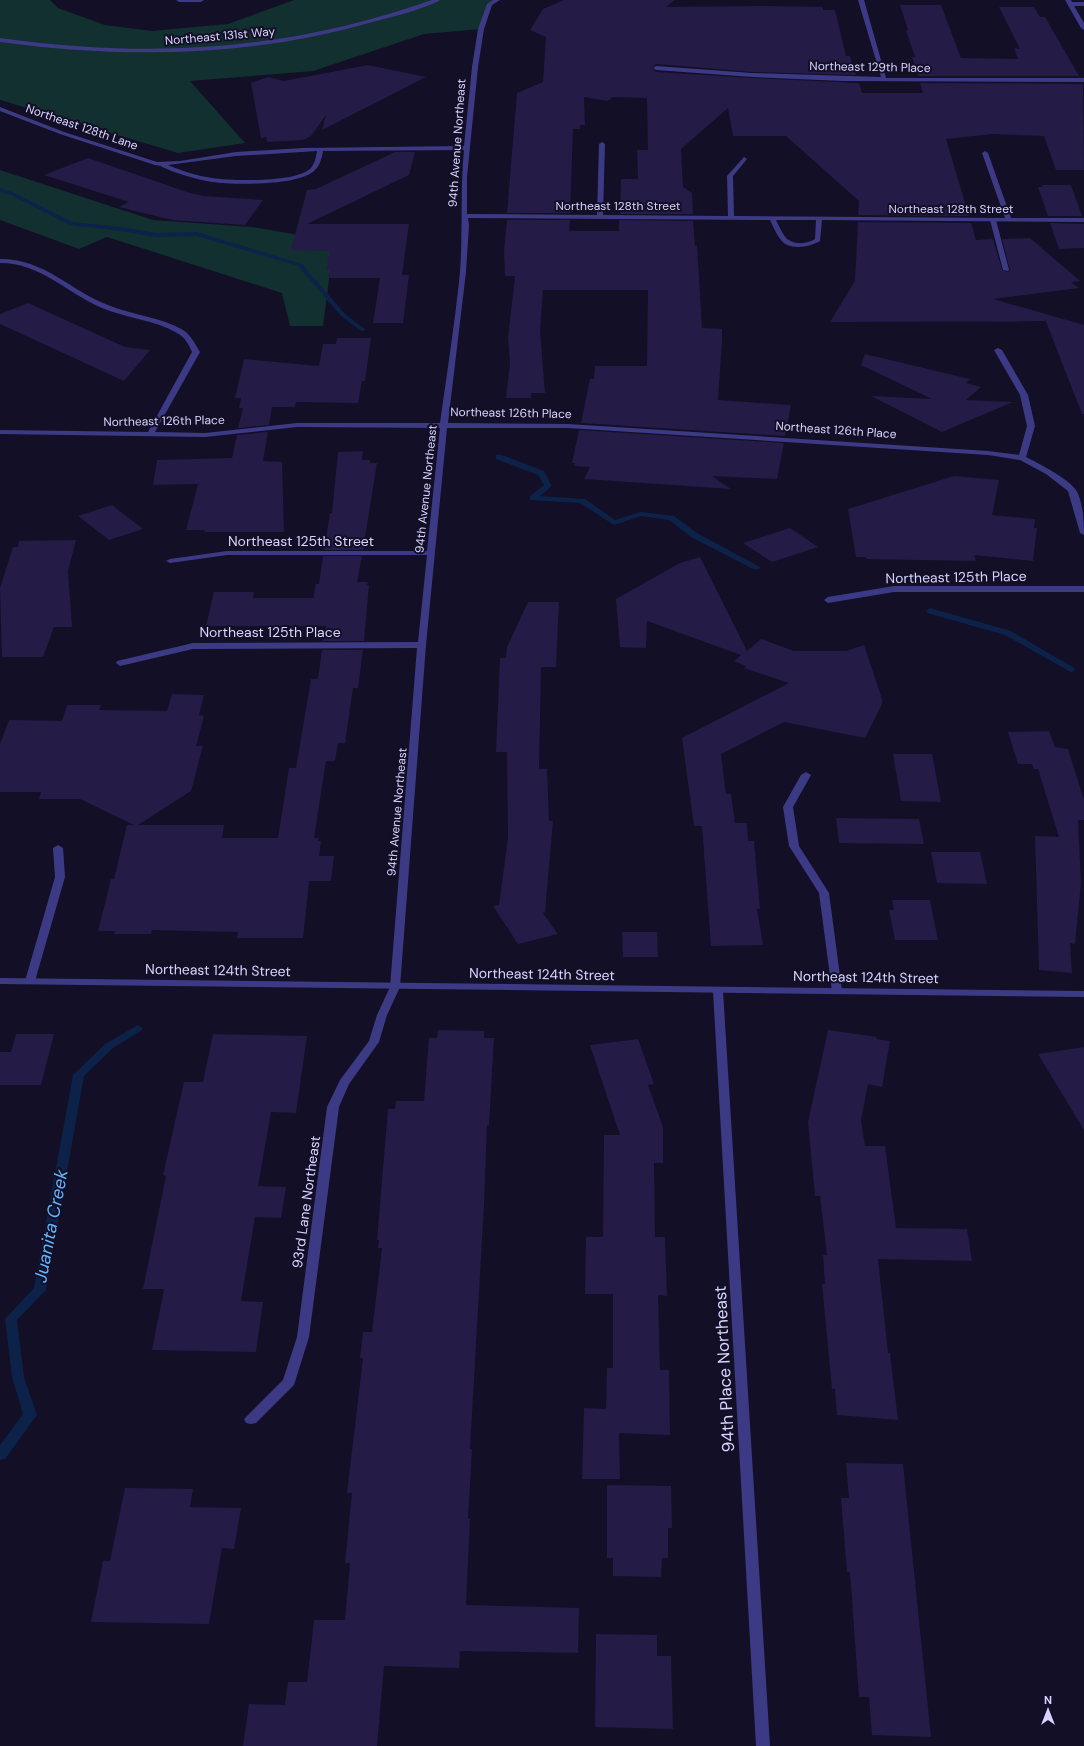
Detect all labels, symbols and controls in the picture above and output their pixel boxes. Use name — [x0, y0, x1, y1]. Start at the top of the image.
street label: Northeast 131st Way — [164, 23, 276, 49]
street label: Northeast 129th Place — [809, 58, 931, 76]
street label: 94th Avenue Northeast — [445, 78, 469, 208]
street label: Northeast 128th Lane — [24, 100, 140, 154]
street label: Northeast 128th Street — [555, 198, 681, 214]
street label: Northeast 128th Street — [888, 201, 1014, 217]
street label: Northeast 126th Place — [450, 404, 572, 422]
street label: Northeast 126th Place — [103, 412, 225, 430]
street label: Northeast 126th Place — [775, 418, 897, 442]
street label: 94th Avenue Northeast — [411, 424, 441, 554]
street label: Northeast 125th Street — [228, 532, 374, 550]
street label: Northeast 125th Place — [885, 567, 1027, 587]
street label: Northeast 125th Place — [199, 623, 341, 641]
street label: 94th Avenue Northeast — [383, 747, 411, 877]
street label: Northeast 124th Street — [145, 960, 291, 980]
street label: Northeast 124th Street — [469, 964, 615, 984]
street label: Northeast 124th Street — [793, 967, 939, 987]
street label: 93rd Lane Northeast — [288, 1135, 324, 1269]
water label: Juanita Creek — [28, 1167, 74, 1285]
street label: 94th Place Northeast — [709, 1285, 739, 1453]
north arrow — [1028, 1690, 1068, 1730]
text: N — [1044, 1693, 1052, 1707]

